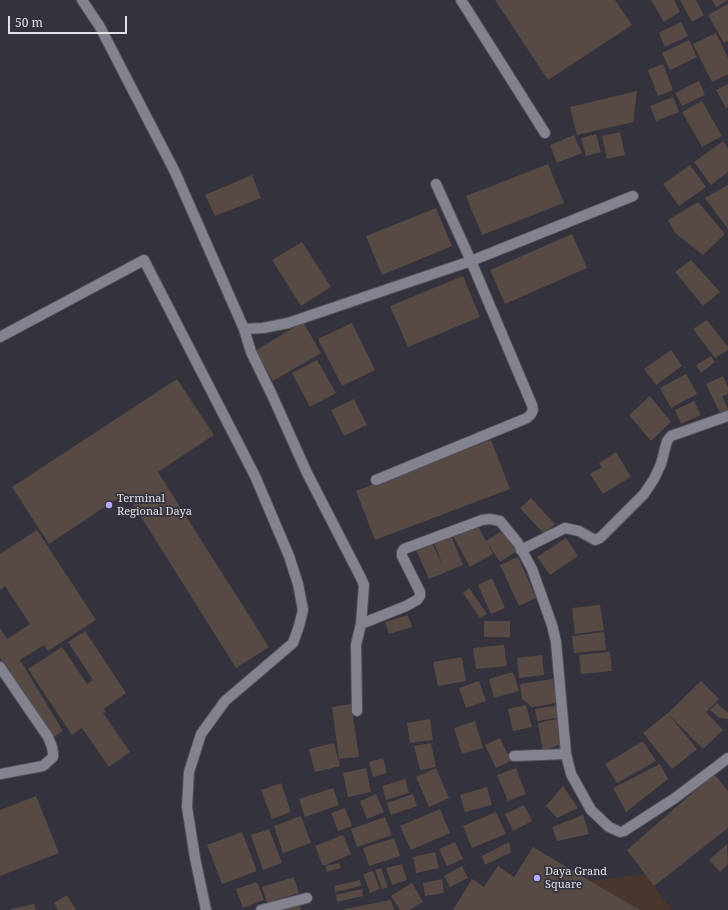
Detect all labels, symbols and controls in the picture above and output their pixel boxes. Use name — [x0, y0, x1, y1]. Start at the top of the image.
scale bar — [10, 8, 129, 34]
text: 50 m — [15, 14, 43, 31]
place label: Terminal Regional Daya — [117, 492, 192, 518]
marker: Terminal Regional Daya — [104, 500, 114, 510]
place label: Daya Grand Square — [545, 865, 607, 891]
marker: Daya Grand Square — [532, 873, 542, 883]

